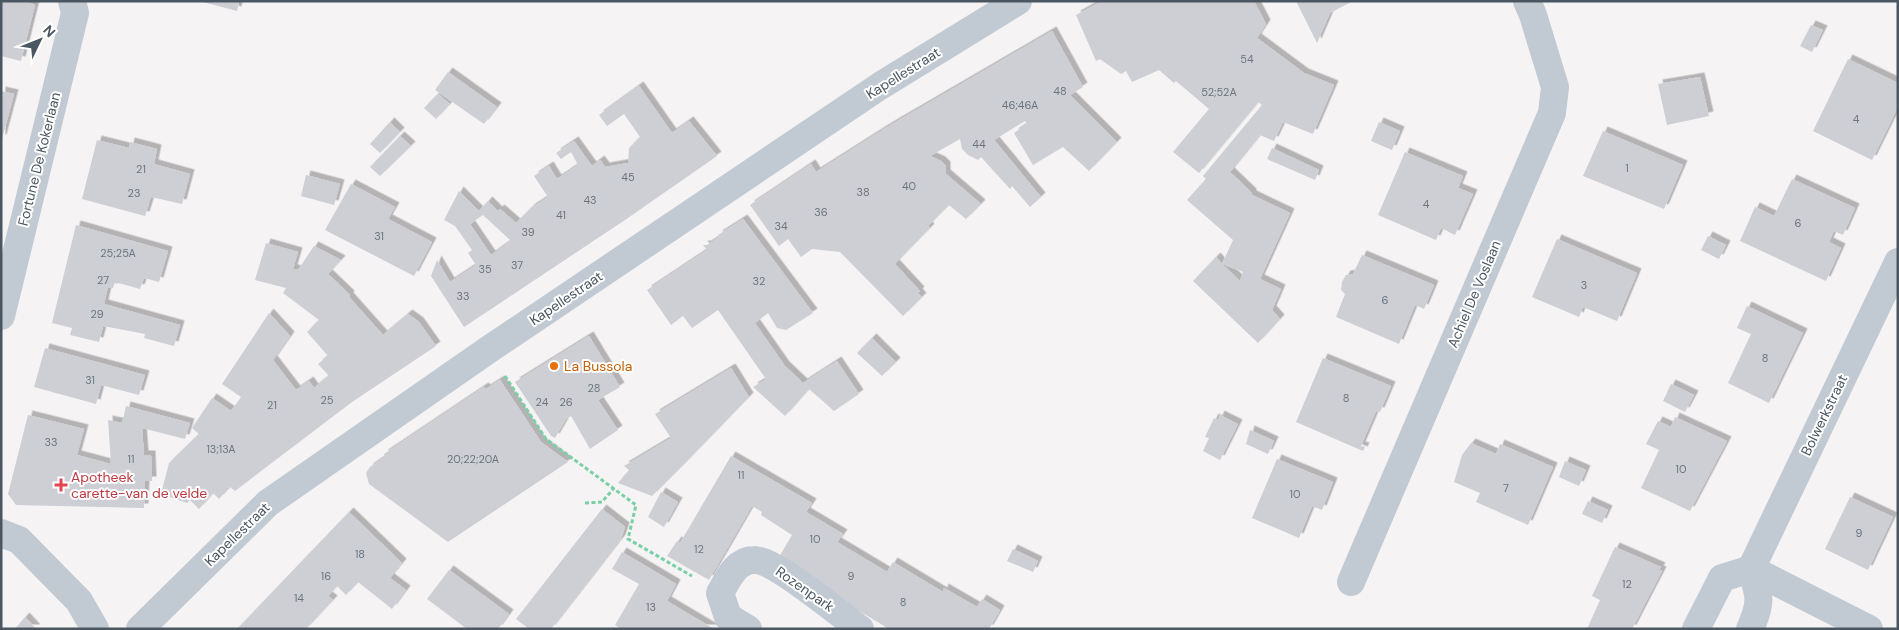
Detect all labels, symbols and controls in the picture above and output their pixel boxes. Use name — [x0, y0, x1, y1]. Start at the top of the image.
north arrow — [15, 15, 65, 65]
text: N — [39, 21, 60, 41]
street label: Kapellestraat — [862, 43, 944, 103]
house number: 54 — [1240, 52, 1254, 66]
house number: 48 — [1053, 84, 1067, 98]
house number: 52;52A — [1201, 85, 1237, 99]
street label: Fortune De Kokerlaan — [14, 90, 64, 228]
house number: 46;46A — [1002, 98, 1038, 112]
house number: 4 — [1853, 112, 1860, 126]
house number: 44 — [972, 137, 986, 151]
house number: 1 — [1625, 161, 1629, 175]
house number: 21 — [136, 162, 146, 176]
house number: 45 — [621, 170, 635, 184]
house number: 40 — [902, 179, 916, 193]
house number: 38 — [856, 185, 870, 199]
house number: 23 — [128, 186, 140, 200]
house number: 43 — [583, 193, 597, 207]
house number: 4 — [1423, 197, 1430, 211]
house number: 36 — [814, 205, 828, 219]
house number: 41 — [556, 208, 566, 222]
house number: 6 — [1795, 216, 1802, 230]
house number: 34 — [774, 219, 788, 233]
house number: 39 — [521, 225, 535, 239]
house number: 31 — [374, 229, 384, 243]
street label: Achiel De Voslaan — [1443, 238, 1505, 350]
house number: 25;25A — [100, 246, 136, 260]
house number: 37 — [511, 258, 523, 272]
house number: 35 — [478, 262, 492, 276]
street label: Kapellestraat — [526, 267, 606, 329]
house number: 27 — [97, 273, 109, 287]
house number: 32 — [753, 274, 765, 288]
house number: 3 — [1581, 278, 1587, 292]
house number: 33 — [456, 289, 470, 303]
house number: 6 — [1382, 293, 1389, 307]
house number: 29 — [90, 307, 104, 321]
house number: 8 — [1762, 351, 1768, 365]
place label: La Bussola — [564, 357, 632, 375]
marker: La Bussola — [548, 360, 560, 372]
street label: Bolwerkstraat — [1797, 372, 1851, 458]
house number: 31 — [85, 373, 95, 387]
house number: 28 — [588, 381, 600, 395]
house number: 8 — [1343, 391, 1349, 405]
house number: 25 — [320, 393, 334, 407]
house number: 24 — [536, 395, 549, 409]
house number: 26 — [559, 395, 573, 409]
house number: 21 — [267, 398, 277, 412]
house number: 33 — [44, 435, 58, 449]
house number: 13;13A — [206, 442, 236, 456]
house number: 11 — [128, 452, 134, 466]
house number: 20;22;20A — [447, 452, 499, 466]
house number: 10 — [1676, 462, 1686, 476]
place label: Apotheek carette-van de velde — [71, 468, 207, 502]
house number: 11 — [738, 468, 744, 482]
marker: Apotheek carette-van de velde — [55, 479, 67, 491]
house number: 7 — [1503, 481, 1509, 495]
house number: 10 — [1290, 487, 1300, 501]
street label: Kapellestraat — [200, 498, 274, 570]
house number: 9 — [1856, 526, 1863, 540]
house number: 10 — [810, 532, 820, 546]
house number: 12 — [694, 542, 704, 556]
house number: 18 — [355, 547, 365, 561]
street label: Rozenpark — [772, 562, 838, 616]
house number: 16 — [321, 569, 331, 583]
house number: 9 — [848, 569, 855, 583]
house number: 12 — [1622, 577, 1632, 591]
house number: 14 — [294, 591, 304, 605]
house number: 8 — [900, 595, 906, 609]
house number: 13 — [646, 600, 656, 614]

